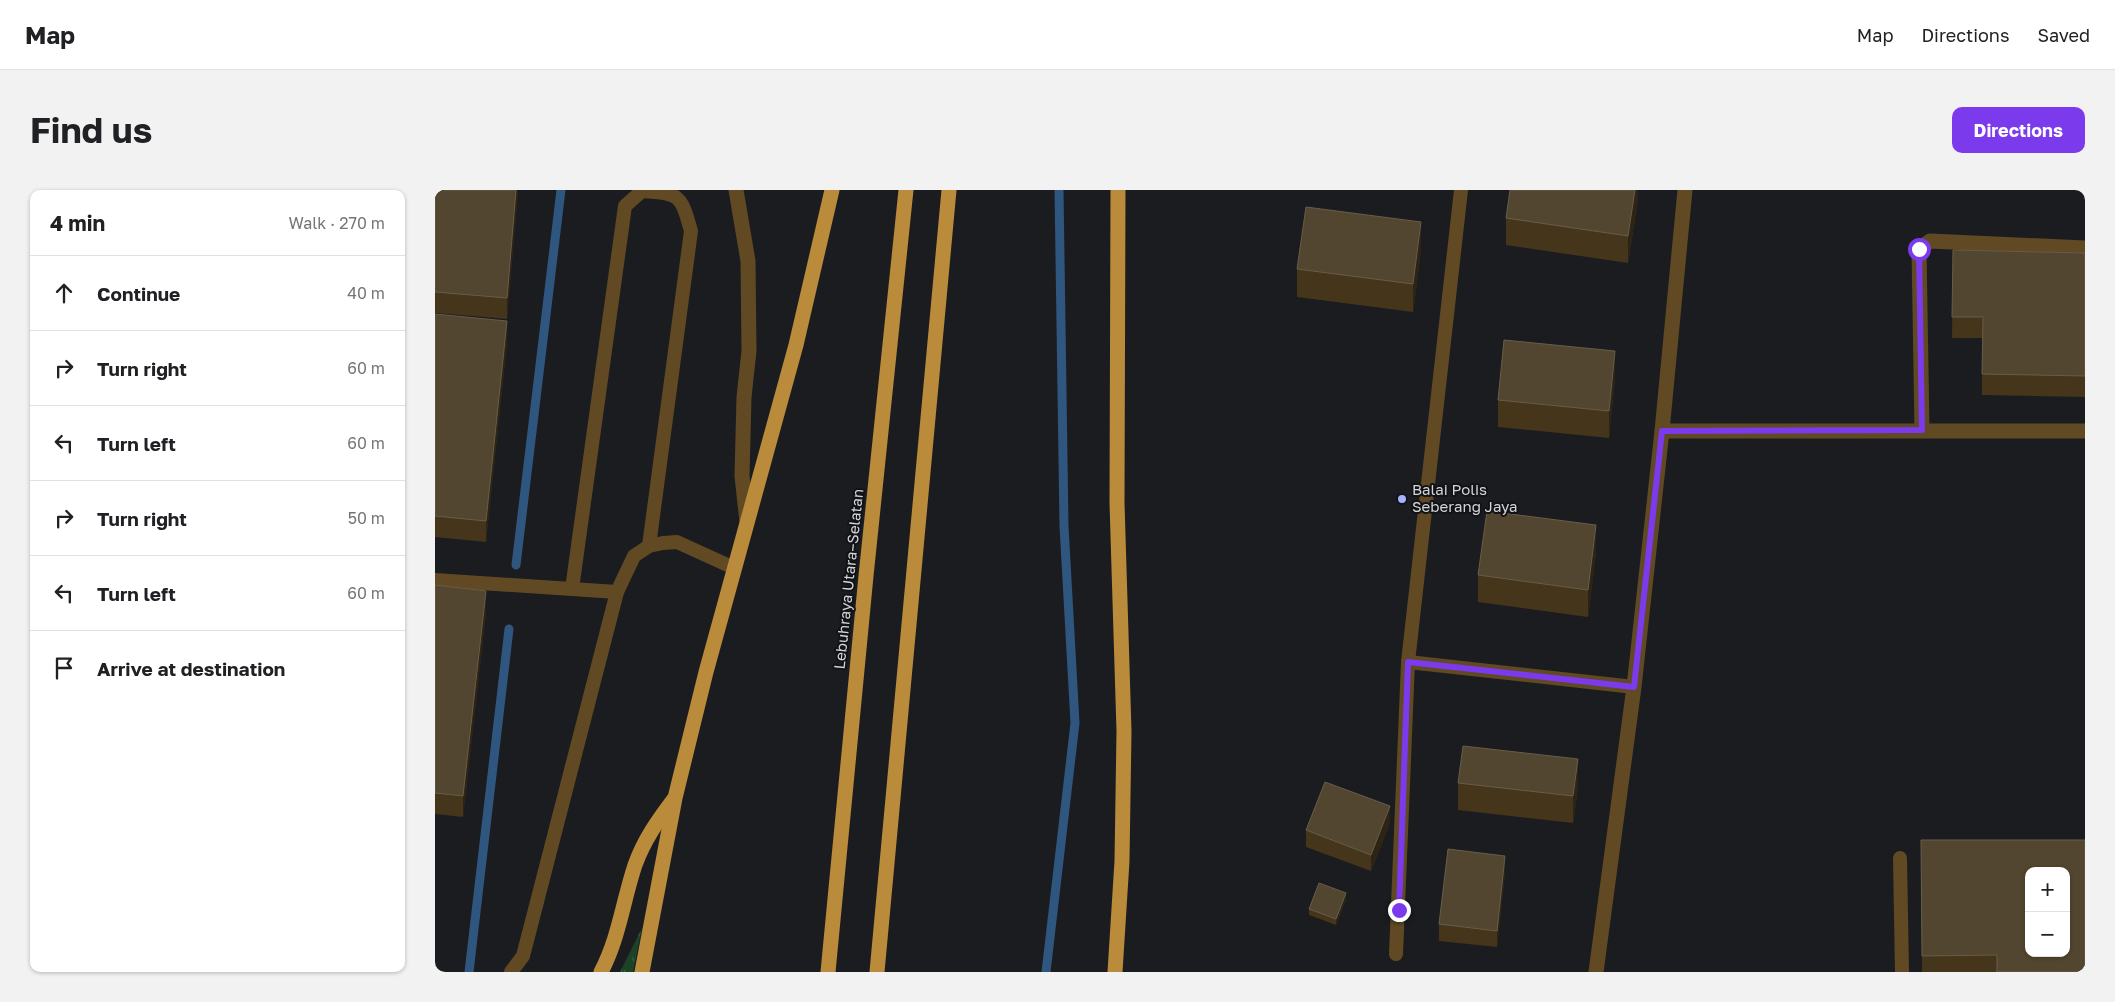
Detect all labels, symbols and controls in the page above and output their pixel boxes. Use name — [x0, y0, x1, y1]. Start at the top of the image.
text: Map — [25, 20, 75, 49]
text: Map — [1857, 24, 1893, 46]
text: Directions — [1921, 24, 2009, 46]
text: Saved — [2037, 24, 2090, 46]
button: Directions — [1952, 107, 2085, 153]
text: Find us — [30, 109, 152, 151]
text: 4 min — [50, 210, 105, 236]
text: Walk · 270 m — [288, 213, 385, 233]
route start — [1908, 238, 1931, 261]
icon: ahead — [50, 279, 78, 307]
text: Continue — [97, 282, 180, 305]
text: 40 m — [347, 283, 385, 303]
icon: right — [50, 354, 78, 382]
text: Turn right — [97, 357, 187, 380]
text: 60 m — [347, 358, 385, 378]
icon: left — [50, 429, 78, 457]
text: Turn left — [97, 432, 176, 455]
text: 60 m — [347, 433, 385, 453]
place label: Balai Polis Seberang Jaya — [1412, 480, 1518, 515]
street label: Lebuhraya Utara–Selatan — [830, 488, 866, 670]
marker: Balai Polis Seberang Jaya — [1396, 493, 1408, 505]
icon: right — [50, 504, 78, 532]
text: Turn right — [97, 507, 187, 530]
text: 50 m — [348, 508, 385, 528]
icon: left — [50, 579, 78, 607]
text: Turn left — [97, 582, 176, 605]
text: 60 m — [347, 583, 385, 603]
icon: arrive — [50, 654, 78, 682]
text: Arrive at destination — [97, 657, 285, 680]
map controls — [2025, 867, 2070, 957]
button: + — [2025, 867, 2070, 912]
route end — [1388, 899, 1411, 922]
button: − — [2025, 912, 2070, 957]

